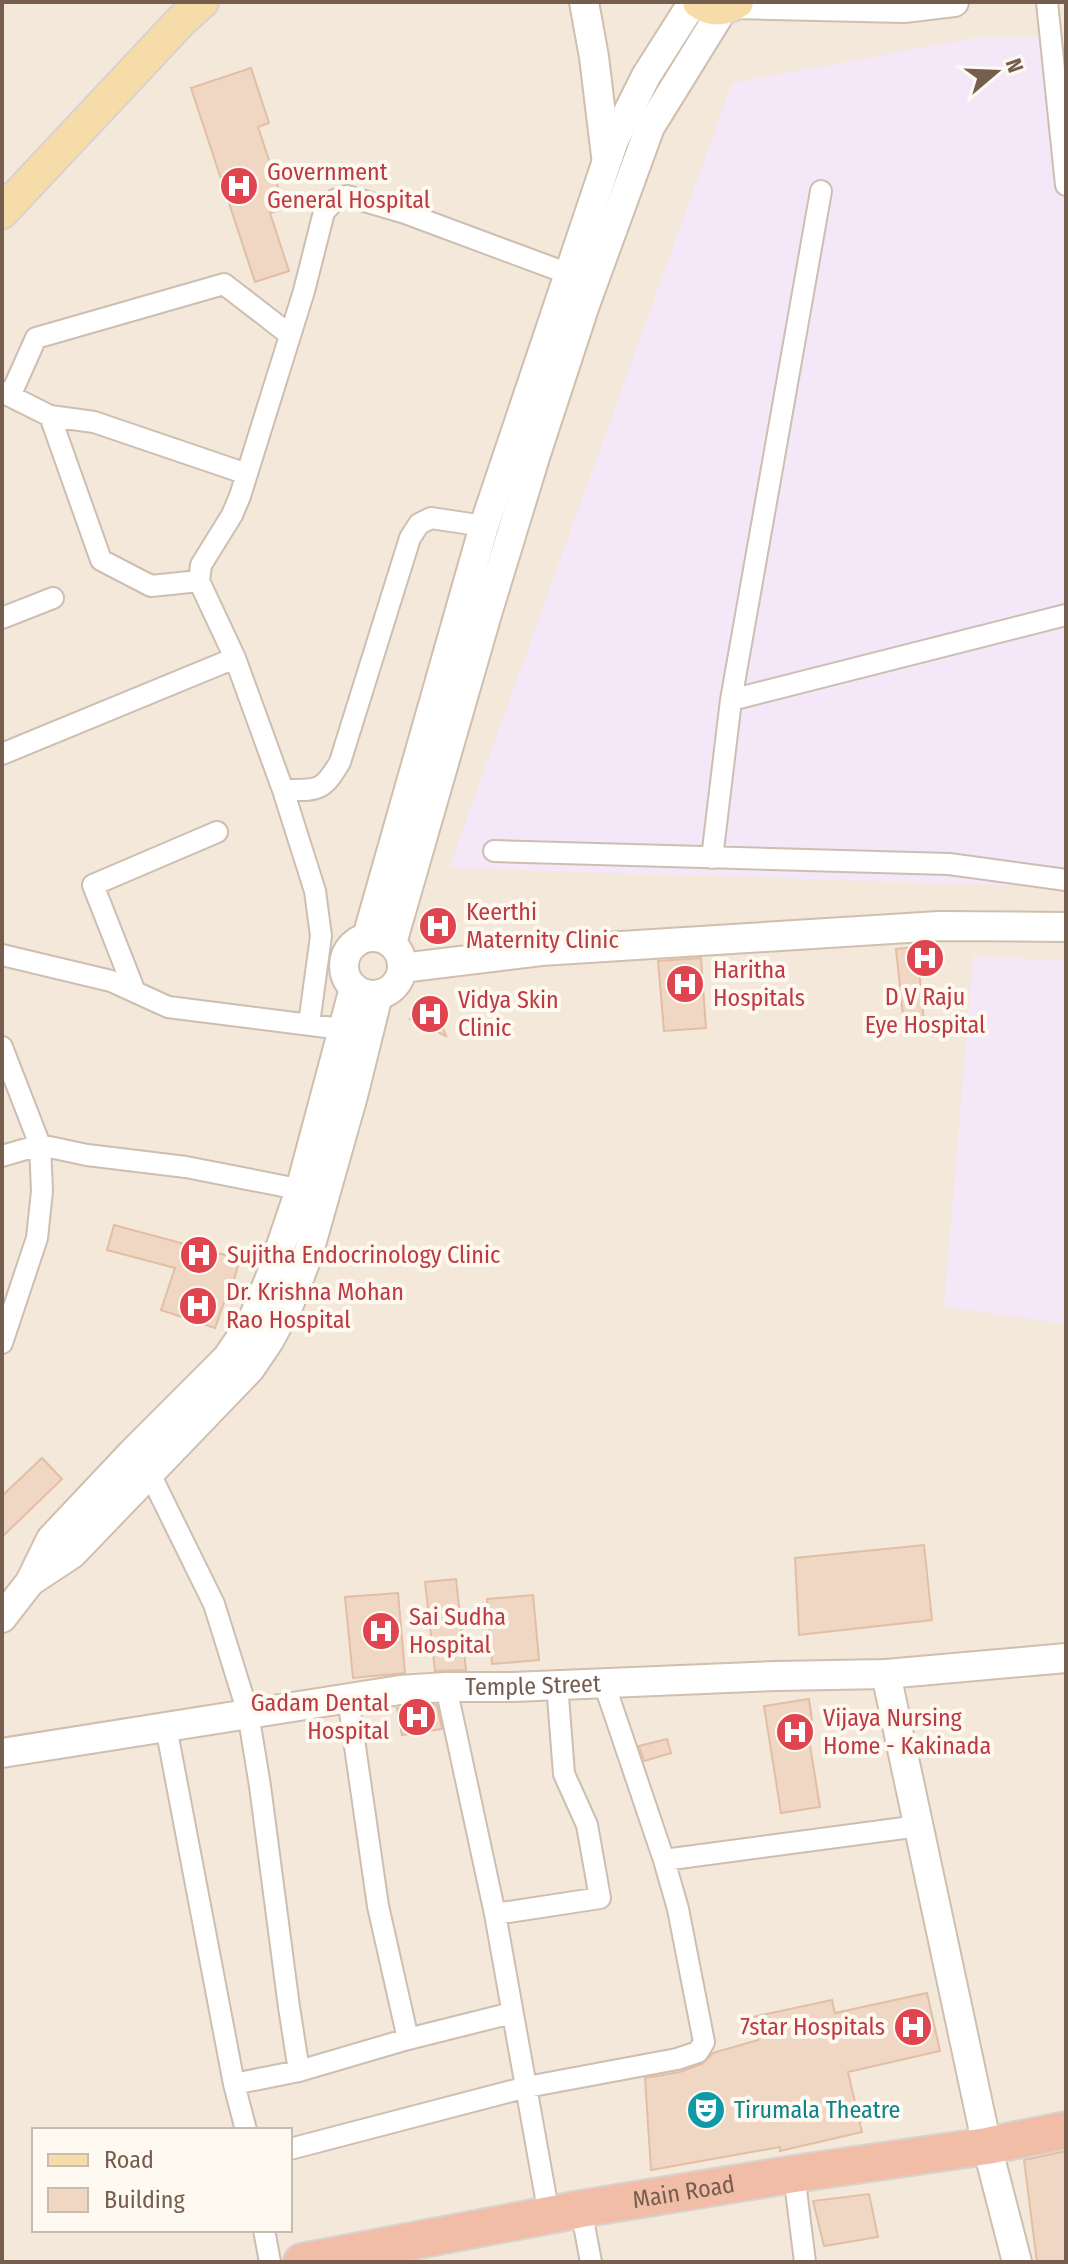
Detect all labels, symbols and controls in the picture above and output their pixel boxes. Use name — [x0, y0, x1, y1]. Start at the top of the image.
north arrow — [956, 32, 1036, 112]
text: N — [1000, 55, 1029, 76]
place label: Government General Hospital — [267, 158, 430, 214]
hospital icon: Government General Hospital — [218, 165, 260, 207]
place label: Keerthi Maternity Clinic — [466, 898, 619, 954]
hospital icon: Keerthi Maternity Clinic — [417, 905, 459, 947]
hospital icon: D V Raju Eye Hospital — [904, 937, 946, 979]
place label: Haritha Hospitals — [713, 956, 805, 1012]
hospital icon: Haritha Hospitals — [664, 963, 706, 1005]
place label: D V Raju Eye Hospital — [865, 983, 985, 1039]
place label: Vidya Skin Clinic — [458, 986, 559, 1042]
hospital icon: Vidya Skin Clinic — [409, 993, 451, 1035]
hospital icon: Sujitha Endocrinology Clinic — [178, 1234, 220, 1276]
place label: Sujitha Endocrinology Clinic — [227, 1241, 500, 1269]
place label: Dr. Krishna Mohan Rao Hospital — [226, 1278, 404, 1334]
hospital icon: Dr. Krishna Mohan Rao Hospital — [177, 1285, 219, 1327]
place label: Sai Sudha Hospital — [409, 1603, 506, 1659]
hospital icon: Sai Sudha Hospital — [360, 1610, 402, 1652]
street label: Temple Street — [465, 1669, 601, 1701]
place label: Gadam Dental Hospital — [251, 1689, 389, 1745]
hospital icon: Gadam Dental Hospital — [396, 1696, 438, 1738]
place label: Vijaya Nursing Home - Kakinada — [823, 1704, 991, 1760]
hospital icon: Vijaya Nursing Home - Kakinada — [774, 1711, 816, 1753]
hospital icon: 7star Hospitals — [892, 2006, 934, 2048]
place label: 7star Hospitals — [740, 2013, 885, 2041]
theatre icon: Tirumala Theatre — [685, 2089, 727, 2131]
place label: Tirumala Theatre — [734, 2096, 900, 2124]
legend — [32, 2128, 292, 2232]
text: Road — [104, 2146, 154, 2174]
street label: Main Road — [631, 2170, 737, 2214]
text: Building — [104, 2186, 186, 2214]

